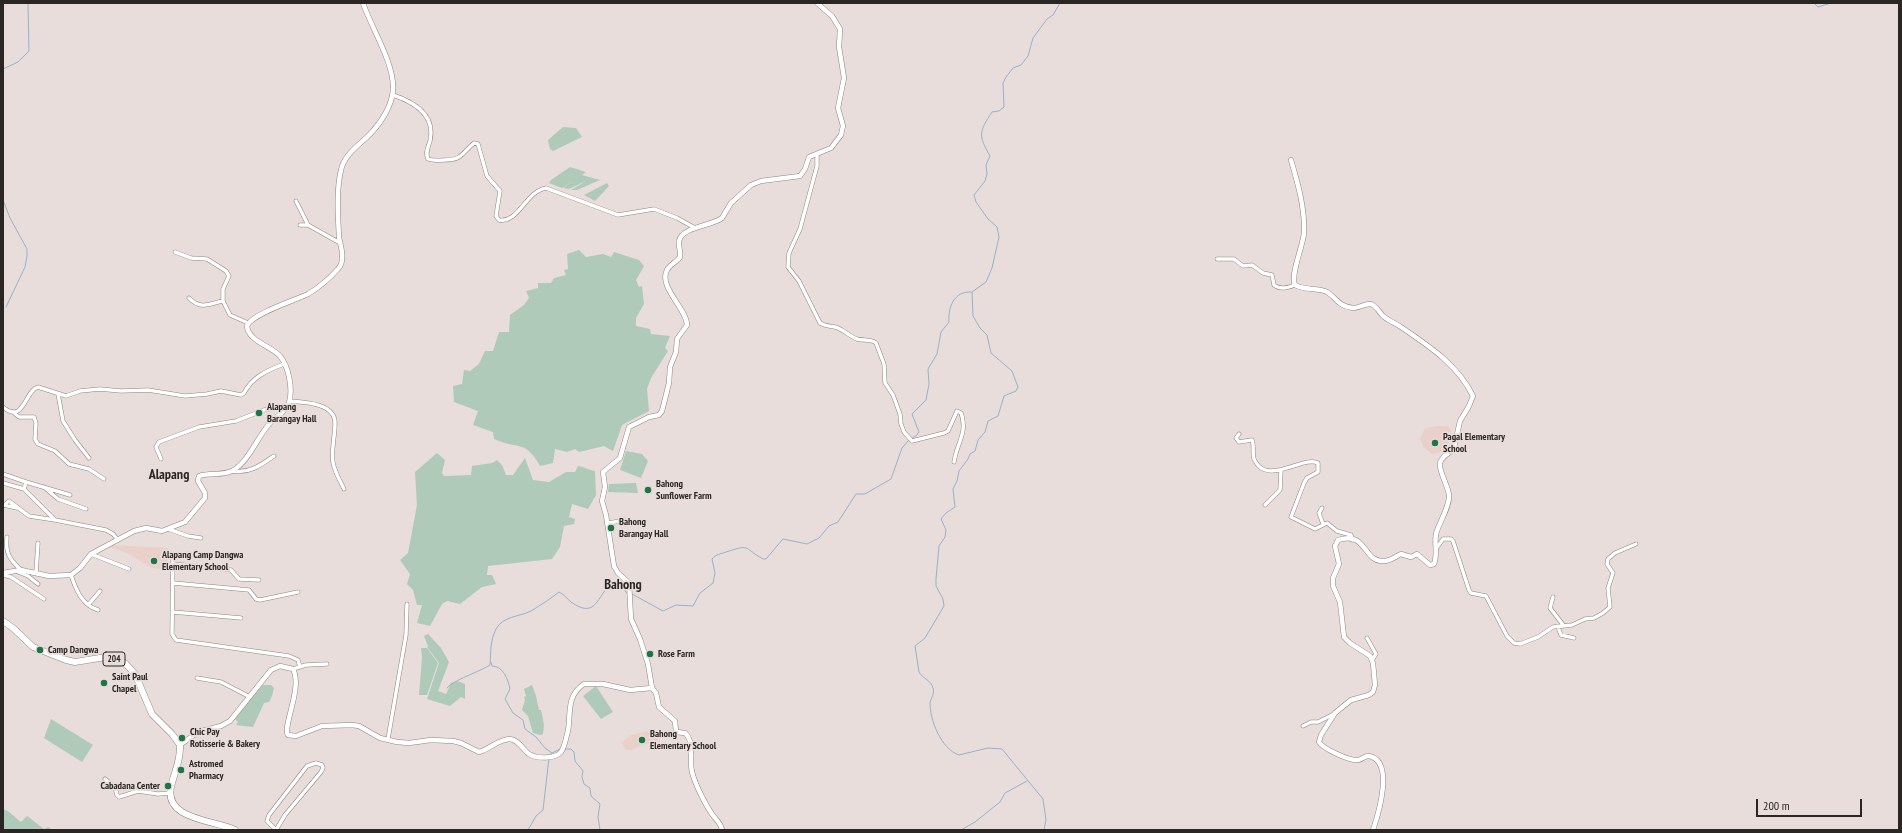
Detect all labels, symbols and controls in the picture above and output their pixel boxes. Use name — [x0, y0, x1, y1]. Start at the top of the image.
place label: Alapang Barangay Hall — [267, 401, 317, 424]
marker: Alapang Barangay Hall — [254, 408, 264, 418]
place label: Pagal Elementary School — [1443, 431, 1505, 454]
marker: Pagal Elementary School — [1430, 438, 1440, 448]
district label: Alapang — [149, 467, 189, 483]
place label: Bahong Sunflower Farm — [656, 478, 712, 502]
marker: Bahong Sunflower Farm — [643, 485, 653, 495]
place label: Bahong Barangay Hall — [619, 516, 669, 540]
marker: Bahong Barangay Hall — [606, 523, 616, 533]
place label: Alapang Camp Dangwa Elementary School — [162, 549, 243, 572]
marker: Alapang Camp Dangwa Elementary School — [149, 556, 159, 566]
district label: Bahong — [604, 577, 642, 593]
place label: Camp Dangwa — [48, 644, 98, 656]
marker: Camp Dangwa — [35, 645, 45, 655]
place label: Rose Farm — [658, 648, 695, 660]
marker: Rose Farm — [645, 649, 655, 659]
road number: 204 — [103, 652, 125, 666]
place label: Saint Paul Chapel — [112, 671, 148, 694]
marker: Saint Paul Chapel — [99, 678, 109, 688]
place label: Chic Pay Rotisserie & Bakery — [190, 726, 260, 750]
place label: Bahong Elementary School — [650, 728, 716, 752]
marker: Chic Pay Rotisserie & Bakery — [177, 733, 187, 743]
marker: Bahong Elementary School — [637, 735, 647, 745]
place label: Astromed Pharmacy — [189, 758, 223, 782]
marker: Astromed Pharmacy — [176, 765, 186, 775]
place label: Cabadana Center — [100, 780, 160, 792]
marker: Cabadana Center — [163, 781, 173, 791]
scale bar — [1758, 791, 1864, 817]
text: 200 m — [1763, 798, 1790, 813]

